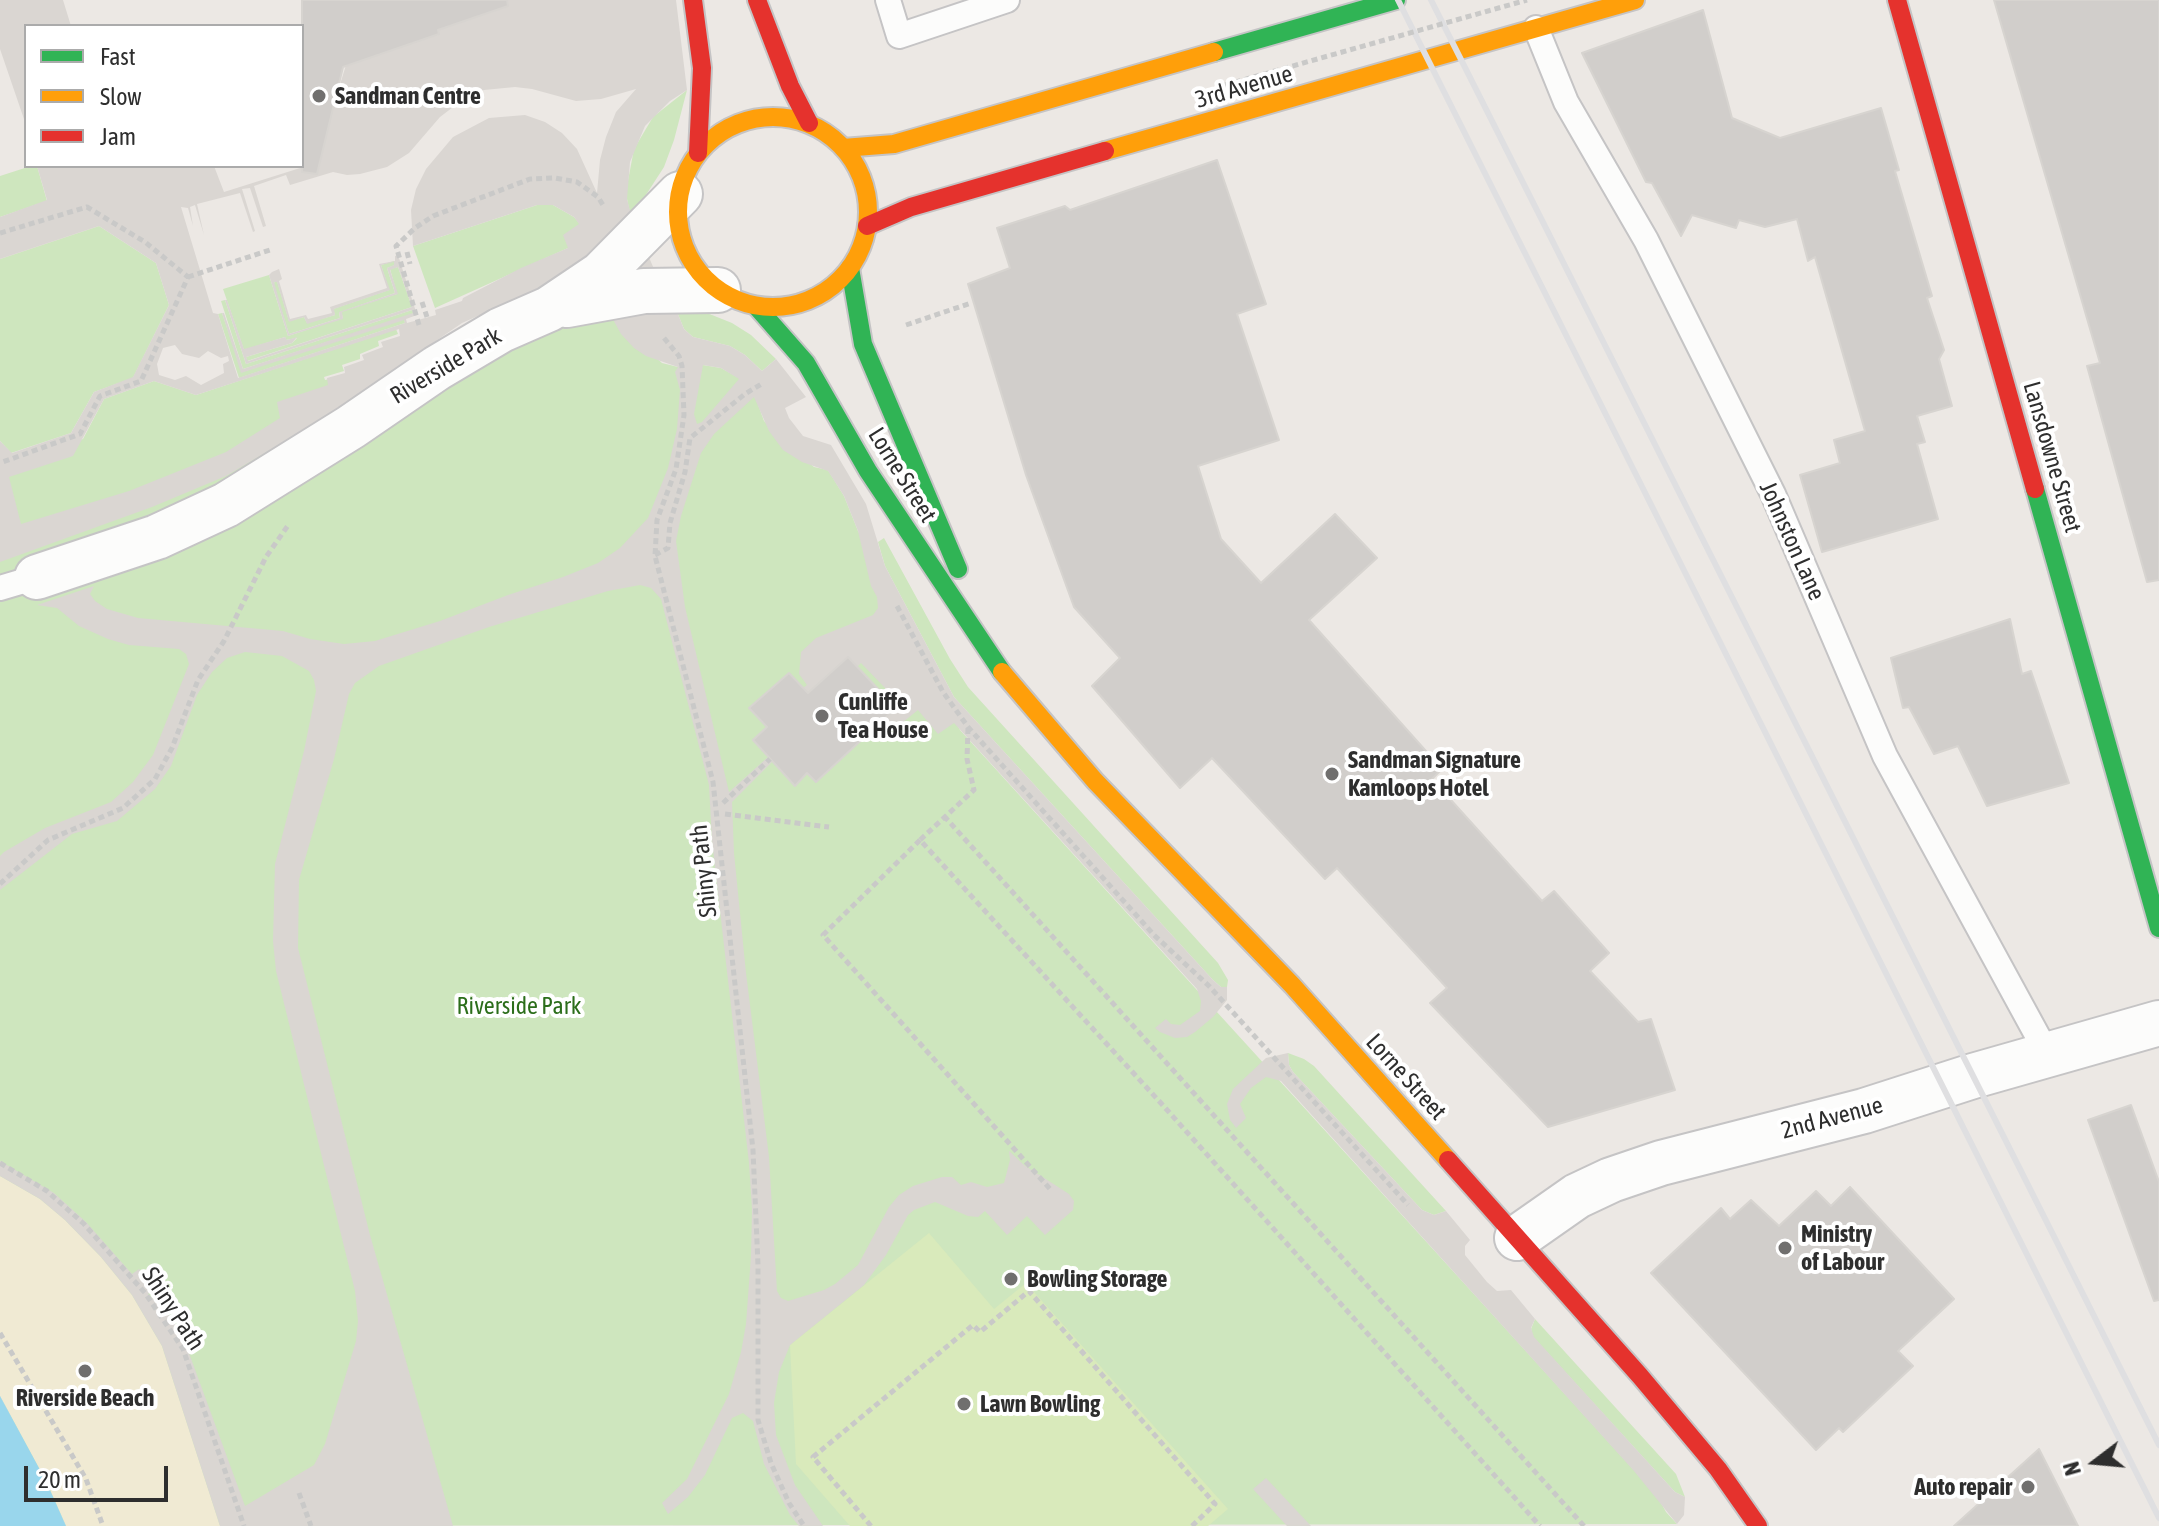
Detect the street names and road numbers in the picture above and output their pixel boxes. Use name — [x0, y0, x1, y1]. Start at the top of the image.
street label: 3rd Avenue — [1192, 59, 1296, 115]
street label: Riverside Park — [385, 322, 507, 410]
street label: Lansdowne Street — [2017, 378, 2087, 536]
street label: Lorne Street — [862, 422, 942, 528]
street label: Johnston Lane — [1753, 477, 1831, 605]
street label: Shiny Path — [685, 823, 723, 919]
street label: Lorne Street — [1360, 1028, 1452, 1126]
street label: 2nd Avenue — [1778, 1091, 1886, 1145]
street label: Shiny Path — [136, 1262, 210, 1356]

